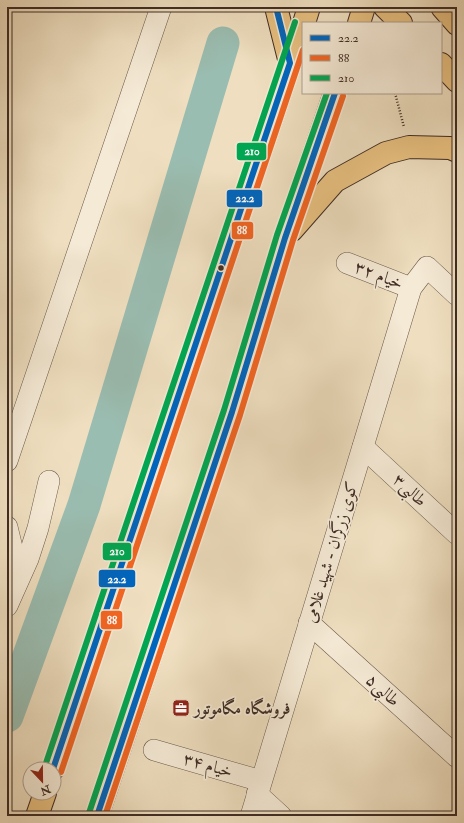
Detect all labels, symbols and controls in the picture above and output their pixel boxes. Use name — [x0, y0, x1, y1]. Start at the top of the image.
legend — [302, 22, 442, 94]
text: 22.2 — [338, 31, 359, 46]
text: 88 — [338, 51, 350, 66]
text: 210 — [338, 71, 354, 86]
line badge: 210 — [236, 142, 267, 161]
text: 210 — [244, 145, 260, 158]
line badge: 22.2 — [226, 189, 263, 208]
text: 22.2 — [236, 192, 255, 205]
line badge: 88 — [231, 221, 254, 240]
text: 88 — [237, 224, 248, 237]
street label: خیام ۳۲ — [350, 256, 406, 298]
unlabelled marker — [216, 263, 226, 273]
street label: طالبی۳ — [387, 469, 431, 513]
street label: کوی زرگران - شهید غلامی — [299, 478, 362, 625]
line badge: 210 — [102, 542, 132, 561]
text: 210 — [109, 545, 125, 558]
line badge: 22.2 — [98, 569, 136, 588]
text: 22.2 — [108, 573, 127, 586]
line badge: 88 — [100, 610, 123, 630]
text: 88 — [107, 614, 118, 627]
street label: طالبی۵ — [360, 669, 404, 713]
place label: فروشگاه مگاموتور — [192, 697, 290, 719]
office icon: فروشگاه مگاموتور — [171, 698, 191, 718]
street label: خیام ۳۴ — [180, 748, 235, 786]
north arrow — [22, 761, 62, 801]
text: N — [37, 782, 53, 798]

